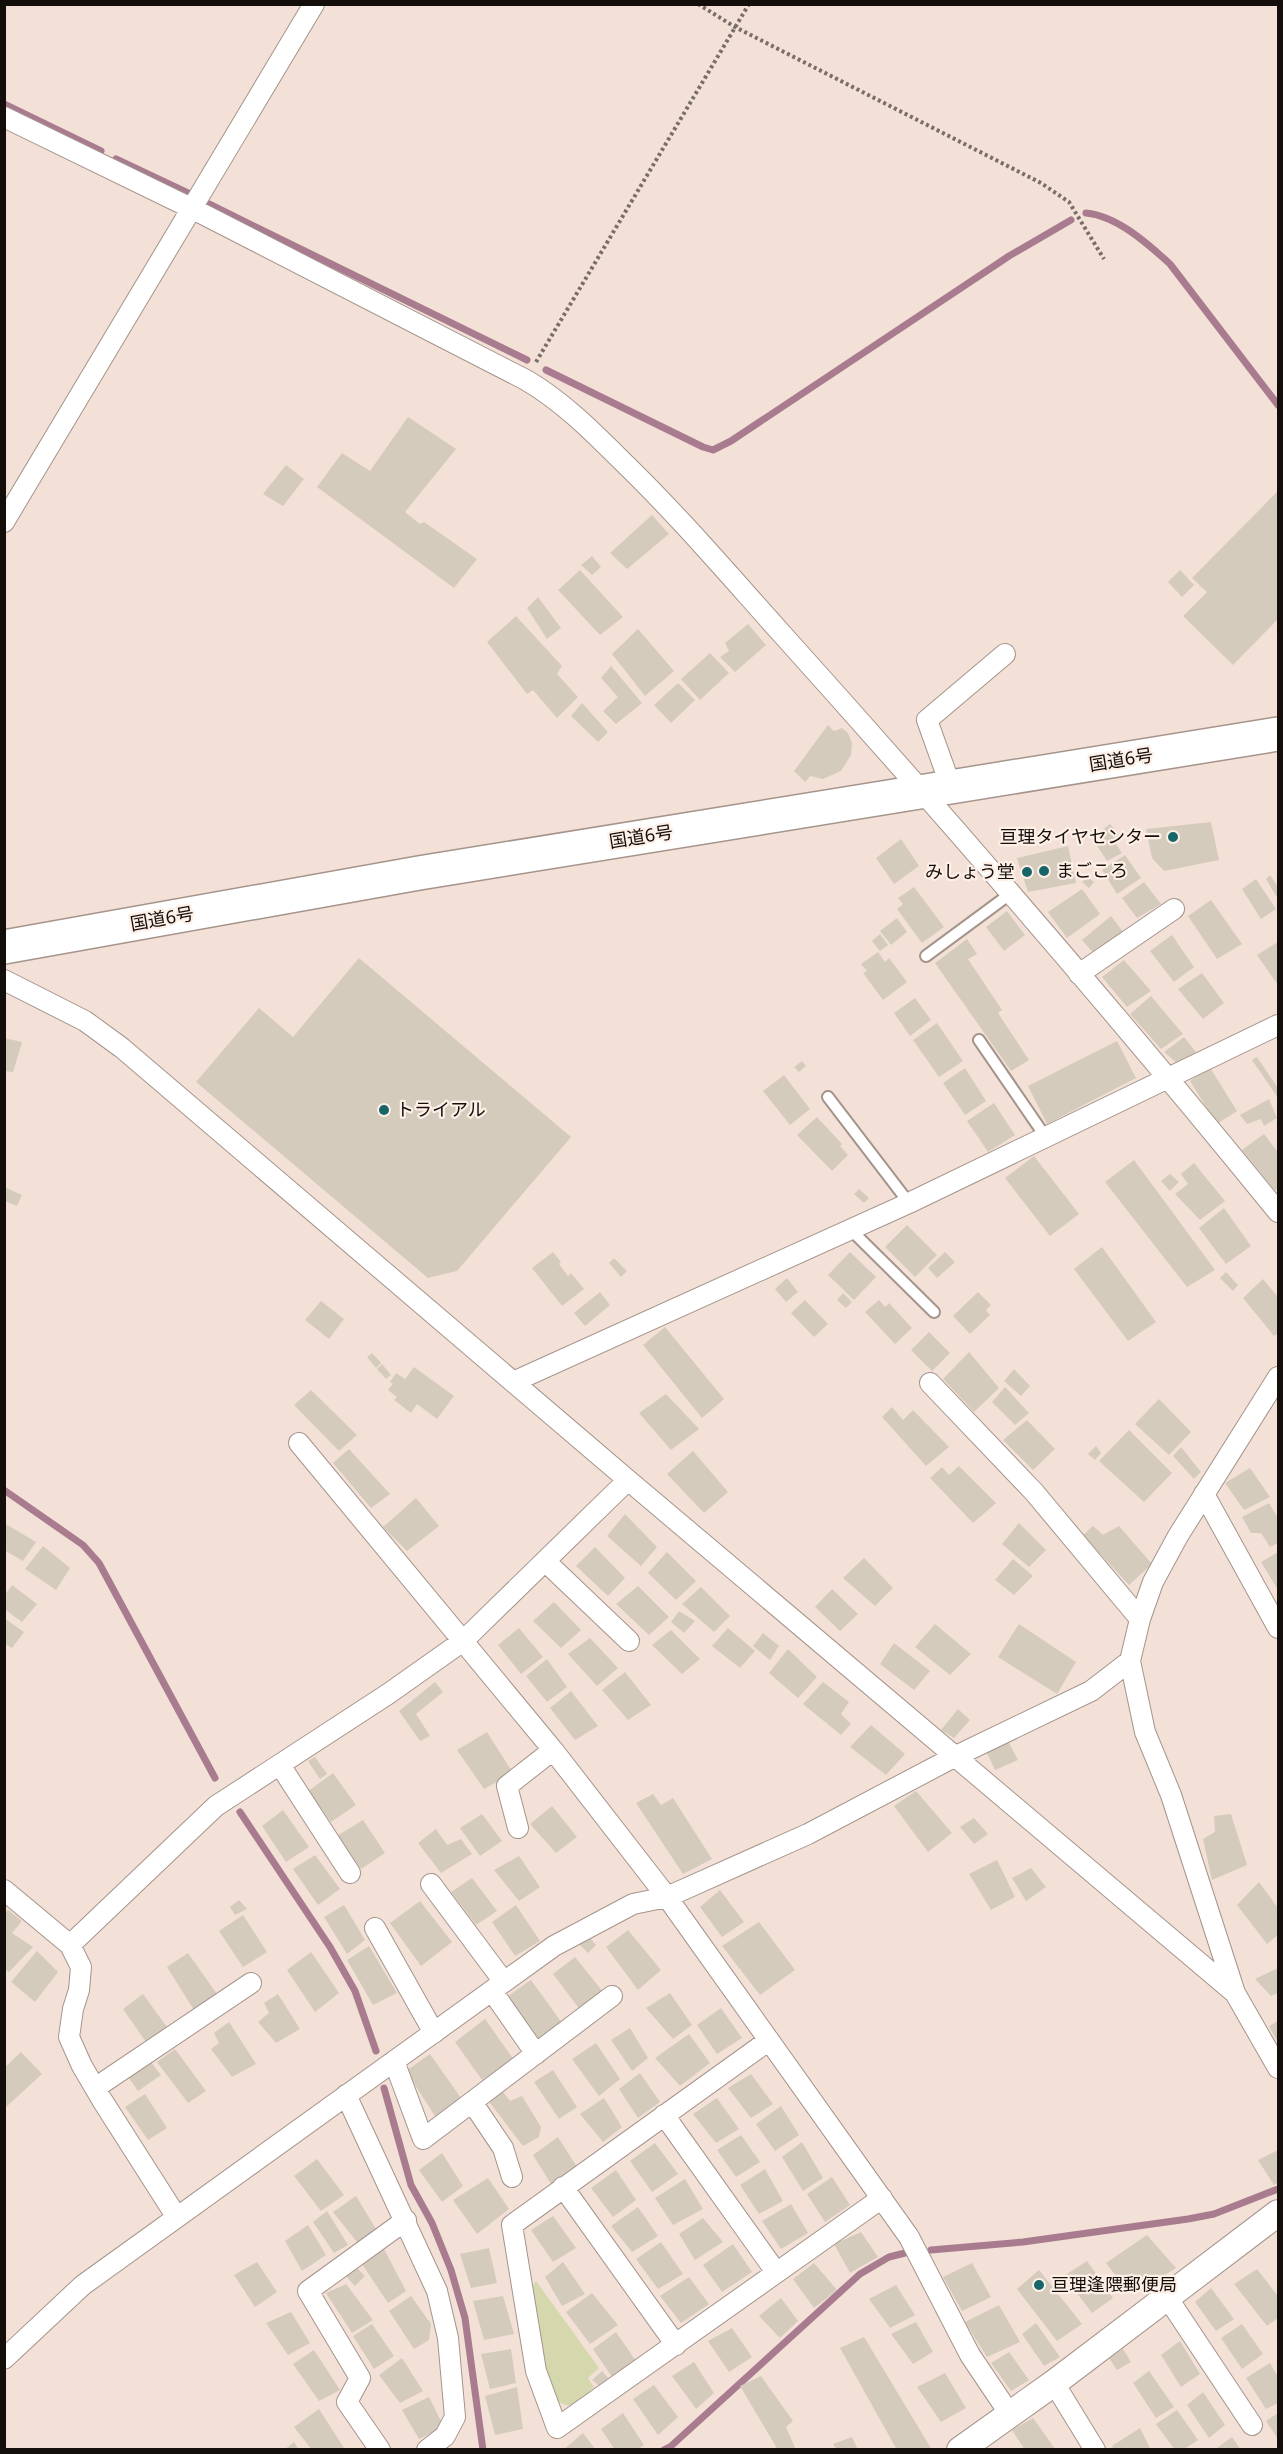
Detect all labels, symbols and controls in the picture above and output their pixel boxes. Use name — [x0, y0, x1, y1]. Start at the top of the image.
street label: 国道6号 — [1087, 742, 1154, 776]
street label: 国道6号 — [607, 819, 674, 853]
place label: 亘理タイヤセンター — [1000, 824, 1161, 848]
marker: 亘理タイヤセンター — [1166, 830, 1180, 844]
place label: まごころ — [1056, 858, 1128, 882]
place label: みしょう堂 — [925, 859, 1015, 883]
marker: まごころ — [1037, 864, 1051, 878]
marker: みしょう堂 — [1020, 865, 1034, 879]
street label: 国道6号 — [128, 901, 196, 935]
place label: トライアル — [396, 1097, 486, 1121]
marker: トライアル — [377, 1103, 391, 1117]
place label: 亘理逢隈郵便局 — [1051, 2272, 1177, 2296]
marker: 亘理逢隈郵便局 — [1032, 2278, 1046, 2292]

